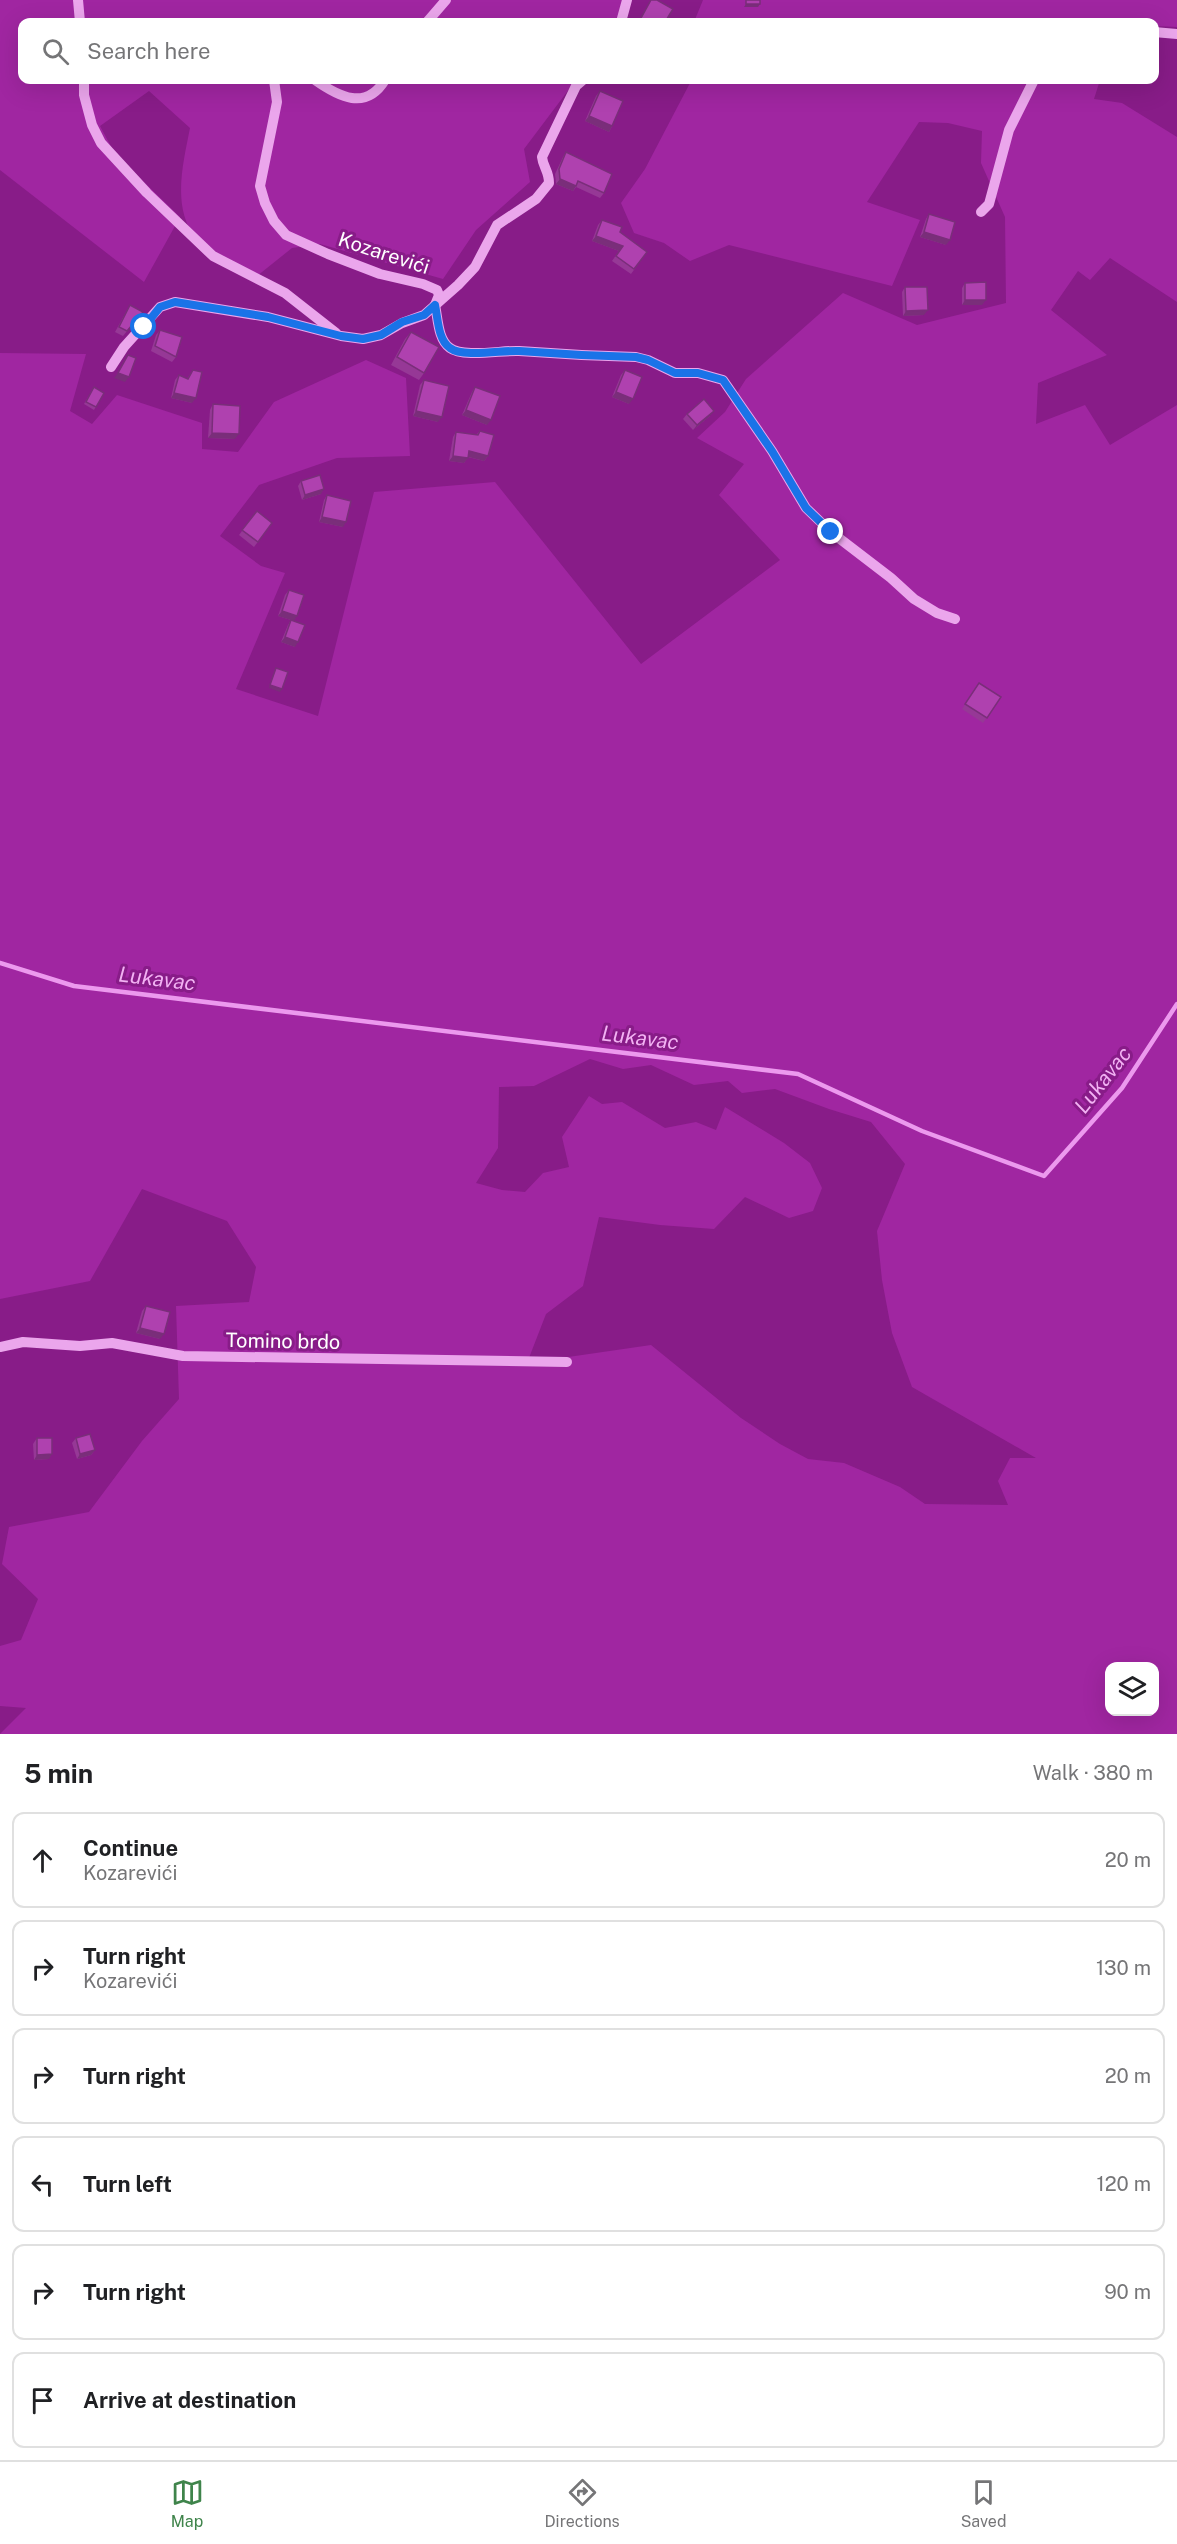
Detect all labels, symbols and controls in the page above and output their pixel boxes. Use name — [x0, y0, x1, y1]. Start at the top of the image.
search box — [18, 18, 1159, 84]
icon: search — [39, 35, 72, 68]
text: Search here — [87, 38, 211, 64]
street label: Kozarevići — [335, 227, 433, 279]
route start — [130, 313, 156, 339]
route end — [817, 518, 843, 544]
water label: Lukavac — [117, 961, 197, 996]
water label: Lukavac — [600, 1020, 680, 1055]
water label: Lukavac — [1069, 1041, 1136, 1118]
street label: Tomino brdo — [226, 1328, 340, 1354]
map controls — [1105, 1662, 1159, 1716]
button: layers — [1105, 1662, 1159, 1716]
text: 5 min — [24, 1758, 93, 1789]
text: Walk · 380 m — [1033, 1761, 1153, 1785]
text: Continue — [83, 1835, 178, 1861]
icon: ahead — [26, 1844, 59, 1877]
text: 20 m — [1105, 1848, 1151, 1872]
text: Kozarevići — [83, 1861, 178, 1885]
text: Turn right — [83, 1943, 186, 1969]
icon: right — [26, 1952, 59, 1985]
text: 130 m — [1096, 1956, 1151, 1980]
text: Kozarevići — [83, 1969, 178, 1993]
icon: right — [26, 2060, 59, 2093]
text: Turn right — [83, 2063, 186, 2089]
text: 20 m — [1105, 2064, 1151, 2088]
icon: left — [26, 2168, 59, 2201]
text: Turn left — [83, 2171, 172, 2197]
text: 120 m — [1097, 2172, 1151, 2196]
icon: right — [26, 2276, 59, 2309]
text: Turn right — [83, 2279, 186, 2305]
text: 90 m — [1104, 2280, 1151, 2304]
icon: arrive — [26, 2384, 59, 2417]
text: Arrive at destination — [83, 2387, 296, 2413]
tab: Map — [171, 2476, 204, 2531]
tab: Directions — [545, 2476, 620, 2531]
tab: Saved — [961, 2476, 1006, 2531]

